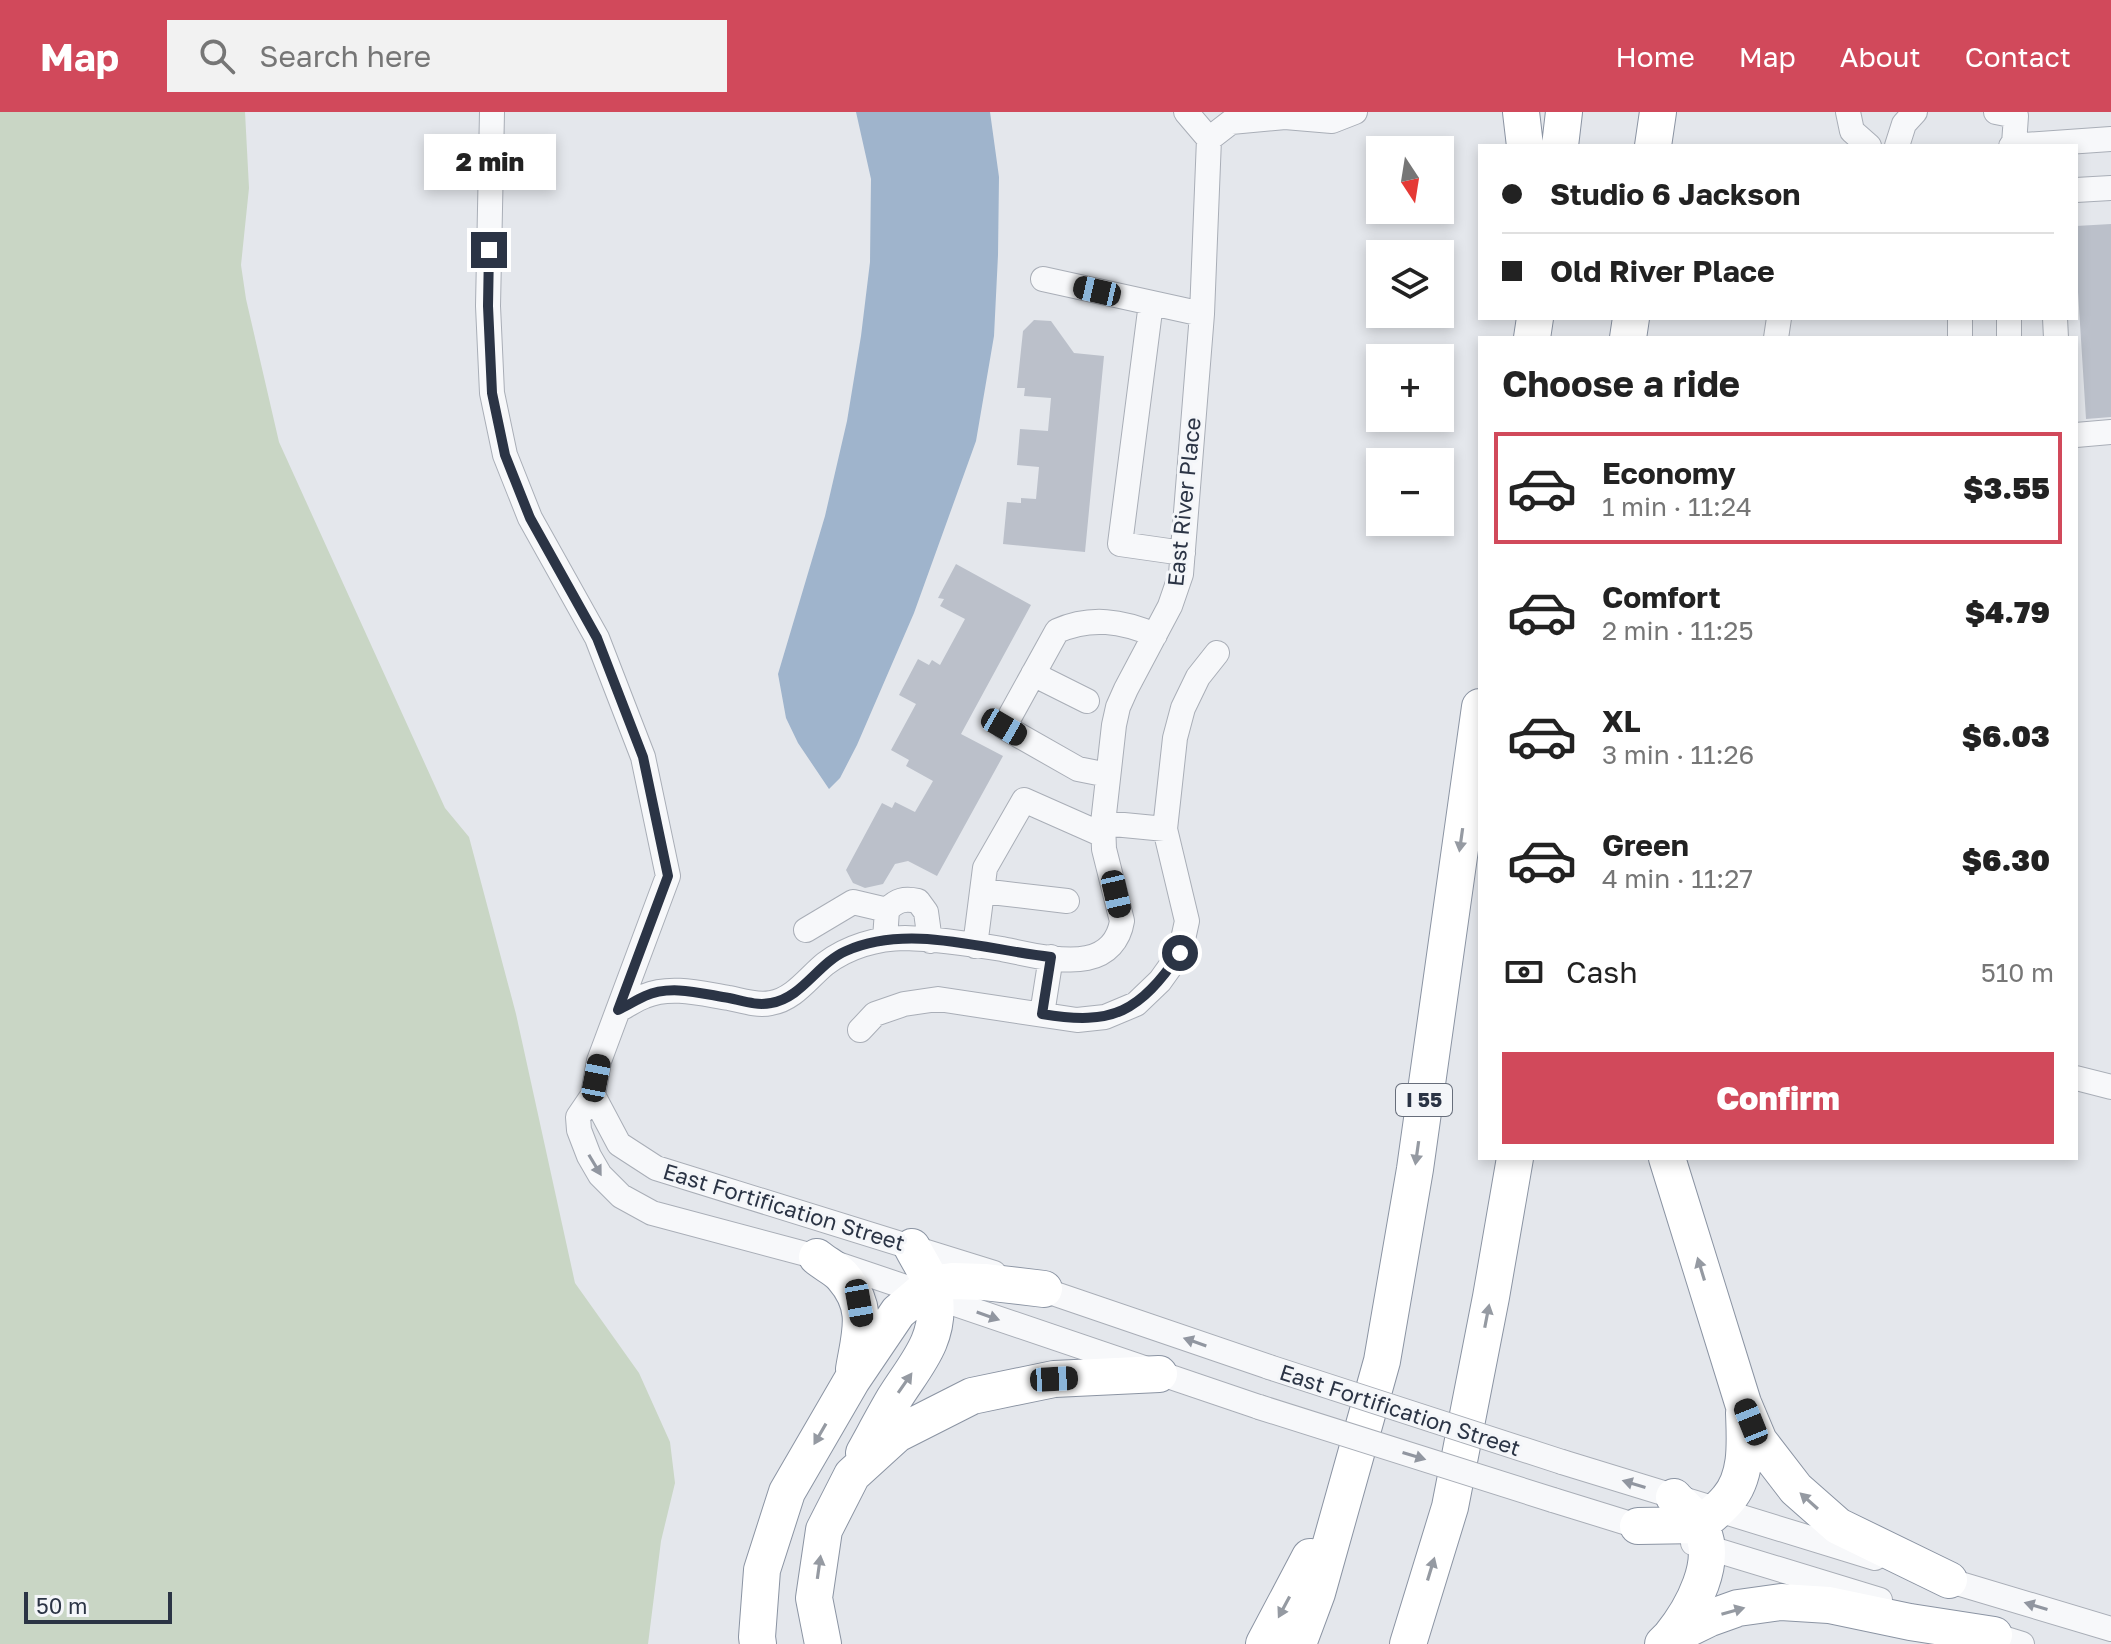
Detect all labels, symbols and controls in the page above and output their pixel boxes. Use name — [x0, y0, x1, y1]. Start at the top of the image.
search box — [167, 20, 727, 92]
text: Map — [40, 34, 119, 79]
icon: search — [195, 34, 239, 78]
text: Search here — [259, 38, 431, 74]
text: Home — [1616, 40, 1695, 73]
text: Map — [1739, 40, 1796, 73]
text: About — [1840, 40, 1921, 73]
text: Contact — [1965, 40, 2071, 73]
callout: 2 min — [423, 134, 555, 190]
north arrow — [1366, 136, 1454, 224]
map controls — [1366, 136, 1454, 536]
text: 2 min — [456, 146, 524, 177]
text: Studio 6 Jackson — [1550, 176, 1800, 212]
route end — [471, 232, 507, 268]
button: layers — [1366, 240, 1454, 328]
text: Old River Place — [1550, 253, 1775, 289]
car — [1071, 274, 1123, 308]
button: + — [1366, 344, 1454, 432]
text: Choose a ride — [1502, 362, 1740, 405]
street label: East River Place — [1161, 416, 1206, 588]
button: − — [1366, 448, 1454, 536]
icon: car — [1506, 452, 1578, 524]
text: Economy — [1602, 455, 1736, 491]
text: $3.55 — [1963, 470, 2050, 506]
text: 1 min · 11:24 — [1602, 491, 1752, 522]
icon: car — [1506, 576, 1578, 648]
text: Comfort — [1602, 579, 1721, 615]
text: $4.79 — [1965, 594, 2050, 630]
text: 2 min · 11:25 — [1602, 615, 1754, 646]
icon: car — [1506, 700, 1578, 772]
text: XL — [1602, 703, 1641, 739]
car — [977, 705, 1031, 749]
text: $6.03 — [1962, 718, 2050, 754]
text: 3 min · 11:26 — [1602, 739, 1754, 770]
icon: car — [1506, 824, 1578, 896]
text: Green — [1602, 827, 1689, 863]
one-way arrow — [1454, 828, 1467, 853]
text: $6.30 — [1962, 842, 2050, 878]
text: 4 min · 11:27 — [1602, 863, 1753, 894]
car — [1099, 868, 1133, 920]
route start — [1162, 935, 1198, 971]
icon: cash — [1502, 950, 1546, 994]
text: Cash — [1566, 954, 1638, 990]
text: 510 m — [1981, 957, 2054, 988]
car — [580, 1052, 612, 1104]
button: Confirm — [1502, 1052, 2054, 1144]
road number: I 55 — [1396, 1084, 1452, 1116]
one-way arrow — [1410, 1141, 1423, 1166]
one-way arrow — [588, 1154, 602, 1176]
street label: East Fortification Street — [660, 1157, 908, 1256]
one-way arrow — [1695, 1256, 1707, 1280]
car — [843, 1277, 875, 1329]
one-way arrow — [1481, 1303, 1494, 1328]
one-way arrow — [976, 1310, 1000, 1323]
one-way arrow — [1183, 1335, 1207, 1347]
street label: East Fortification Street — [1276, 1358, 1524, 1461]
car — [1029, 1366, 1079, 1392]
one-way arrow — [897, 1373, 912, 1394]
car — [1731, 1395, 1771, 1449]
one-way arrow — [813, 1423, 827, 1445]
one-way arrow — [1402, 1450, 1426, 1463]
one-way arrow — [1621, 1477, 1645, 1490]
one-way arrow — [1800, 1492, 1819, 1510]
one-way arrow — [813, 1554, 826, 1579]
one-way arrow — [1425, 1557, 1438, 1581]
scale bar — [24, 1588, 172, 1624]
text: 50 m — [36, 1592, 87, 1619]
one-way arrow — [1277, 1595, 1290, 1618]
one-way arrow — [2024, 1599, 2048, 1612]
one-way arrow — [1721, 1604, 1745, 1617]

